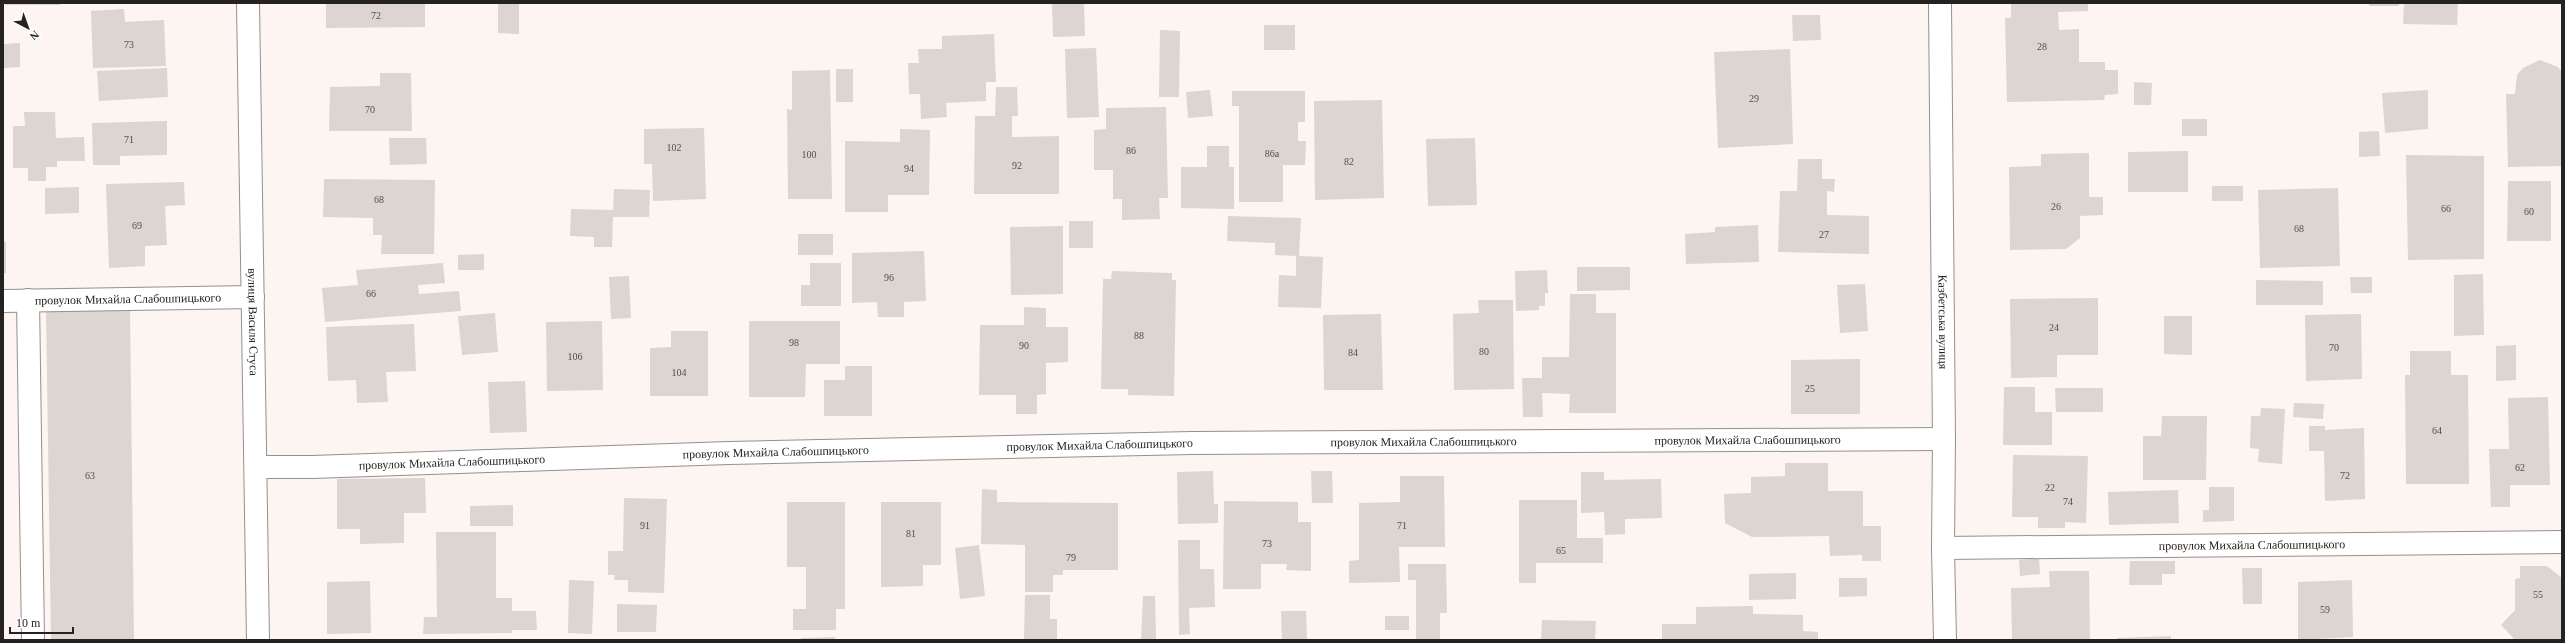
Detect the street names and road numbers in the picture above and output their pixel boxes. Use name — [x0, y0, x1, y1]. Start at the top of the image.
street label: вулиця Василя Стуса — [245, 268, 261, 376]
street label: Казбетська вулиця — [1935, 275, 1950, 370]
street label: провулок Михайла Слабошпицького — [35, 291, 221, 307]
street label: провулок Михайла Слабошпицького — [1654, 433, 1841, 448]
street label: провулок Михайла Слабошпицького — [1330, 434, 1517, 449]
street label: провулок Михайла Слабошпицького — [1006, 436, 1193, 454]
street label: провулок Михайла Слабошпицького — [682, 443, 869, 462]
street label: провулок Михайла Слабошпицького — [359, 452, 545, 472]
street label: провулок Михайла Слабошпицького — [2159, 537, 2345, 553]

